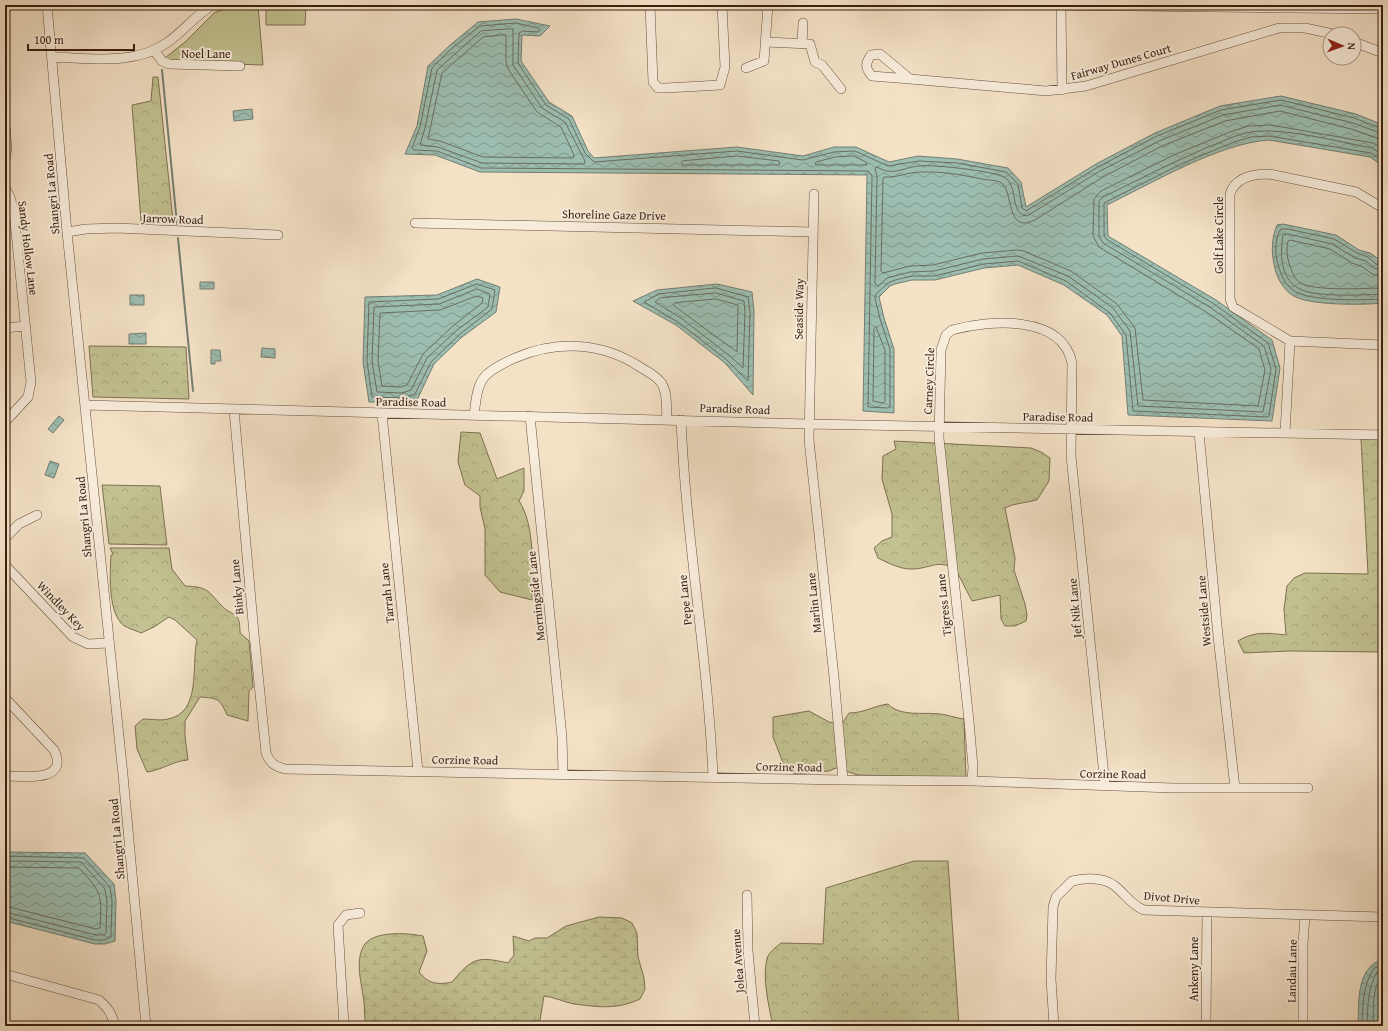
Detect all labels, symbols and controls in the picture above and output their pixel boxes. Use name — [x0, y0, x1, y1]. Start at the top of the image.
scale bar — [28, 26, 134, 52]
north arrow — [1322, 26, 1362, 66]
text: 100 m — [34, 31, 64, 48]
street label: Fairway Dunes Court — [1069, 39, 1174, 84]
text: N — [1344, 42, 1360, 51]
street label: Noel Lane — [181, 45, 231, 62]
street label: Shangri La Road — [39, 152, 64, 235]
street label: Golf Lake Circle — [1210, 196, 1227, 274]
street label: Sandy Hollow Lane — [14, 200, 43, 297]
street label: Shoreline Gaze Drive — [562, 205, 667, 224]
street label: Jarrow Road — [140, 209, 205, 228]
street label: Seaside Way — [789, 278, 808, 340]
street label: Carney Circle — [919, 347, 938, 415]
street label: Paradise Road — [376, 392, 447, 411]
street label: Paradise Road — [699, 399, 771, 418]
street label: Paradise Road — [1023, 407, 1094, 426]
street label: Shangri La Road — [71, 475, 96, 558]
street label: Morningside Lane — [522, 550, 549, 642]
street label: Binky Lane — [226, 558, 247, 615]
street label: Tarrah Lane — [375, 562, 398, 624]
street label: Marlin Lane — [802, 572, 825, 634]
street label: Tigress Lane — [932, 573, 955, 637]
street label: Pepe Lane — [673, 574, 696, 626]
street label: Westside Lane — [1192, 575, 1215, 647]
street label: Windley Key — [33, 577, 89, 634]
street label: Jef Nik Lane — [1063, 577, 1086, 641]
street label: Corzine Road — [432, 750, 499, 769]
street label: Corzine Road — [756, 757, 823, 776]
street label: Corzine Road — [1080, 764, 1147, 783]
street label: Shangri La Road — [104, 797, 129, 880]
street label: Divot Drive — [1143, 887, 1201, 908]
street label: Jolea Avenue — [727, 928, 748, 996]
street label: Ankeny Lane — [1185, 936, 1202, 1001]
street label: Landau Lane — [1282, 939, 1301, 1003]

